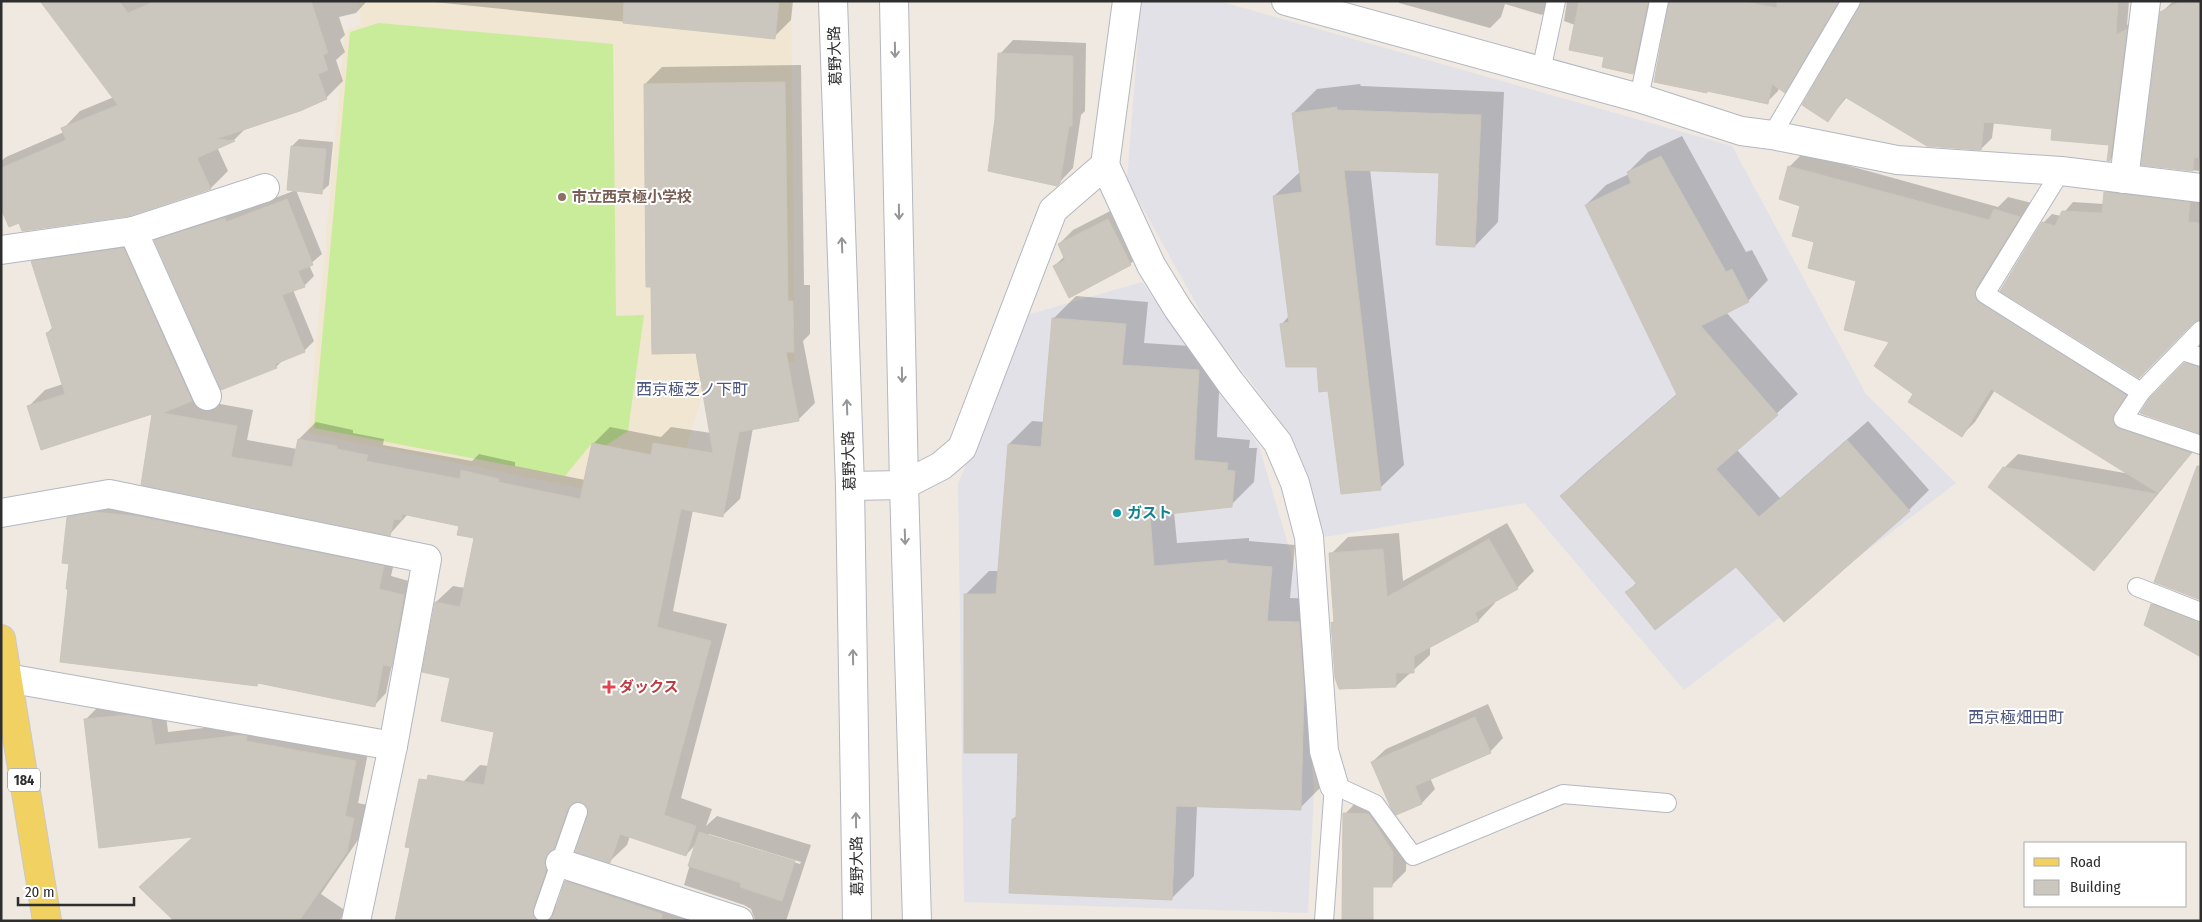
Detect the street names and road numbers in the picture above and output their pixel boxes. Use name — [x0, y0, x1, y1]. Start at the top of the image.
street label: 葛野大路 — [825, 26, 845, 86]
street label: 葛野大路 — [839, 431, 859, 491]
road number: 184 — [8, 768, 40, 792]
street label: 葛野大路 — [847, 836, 867, 896]

